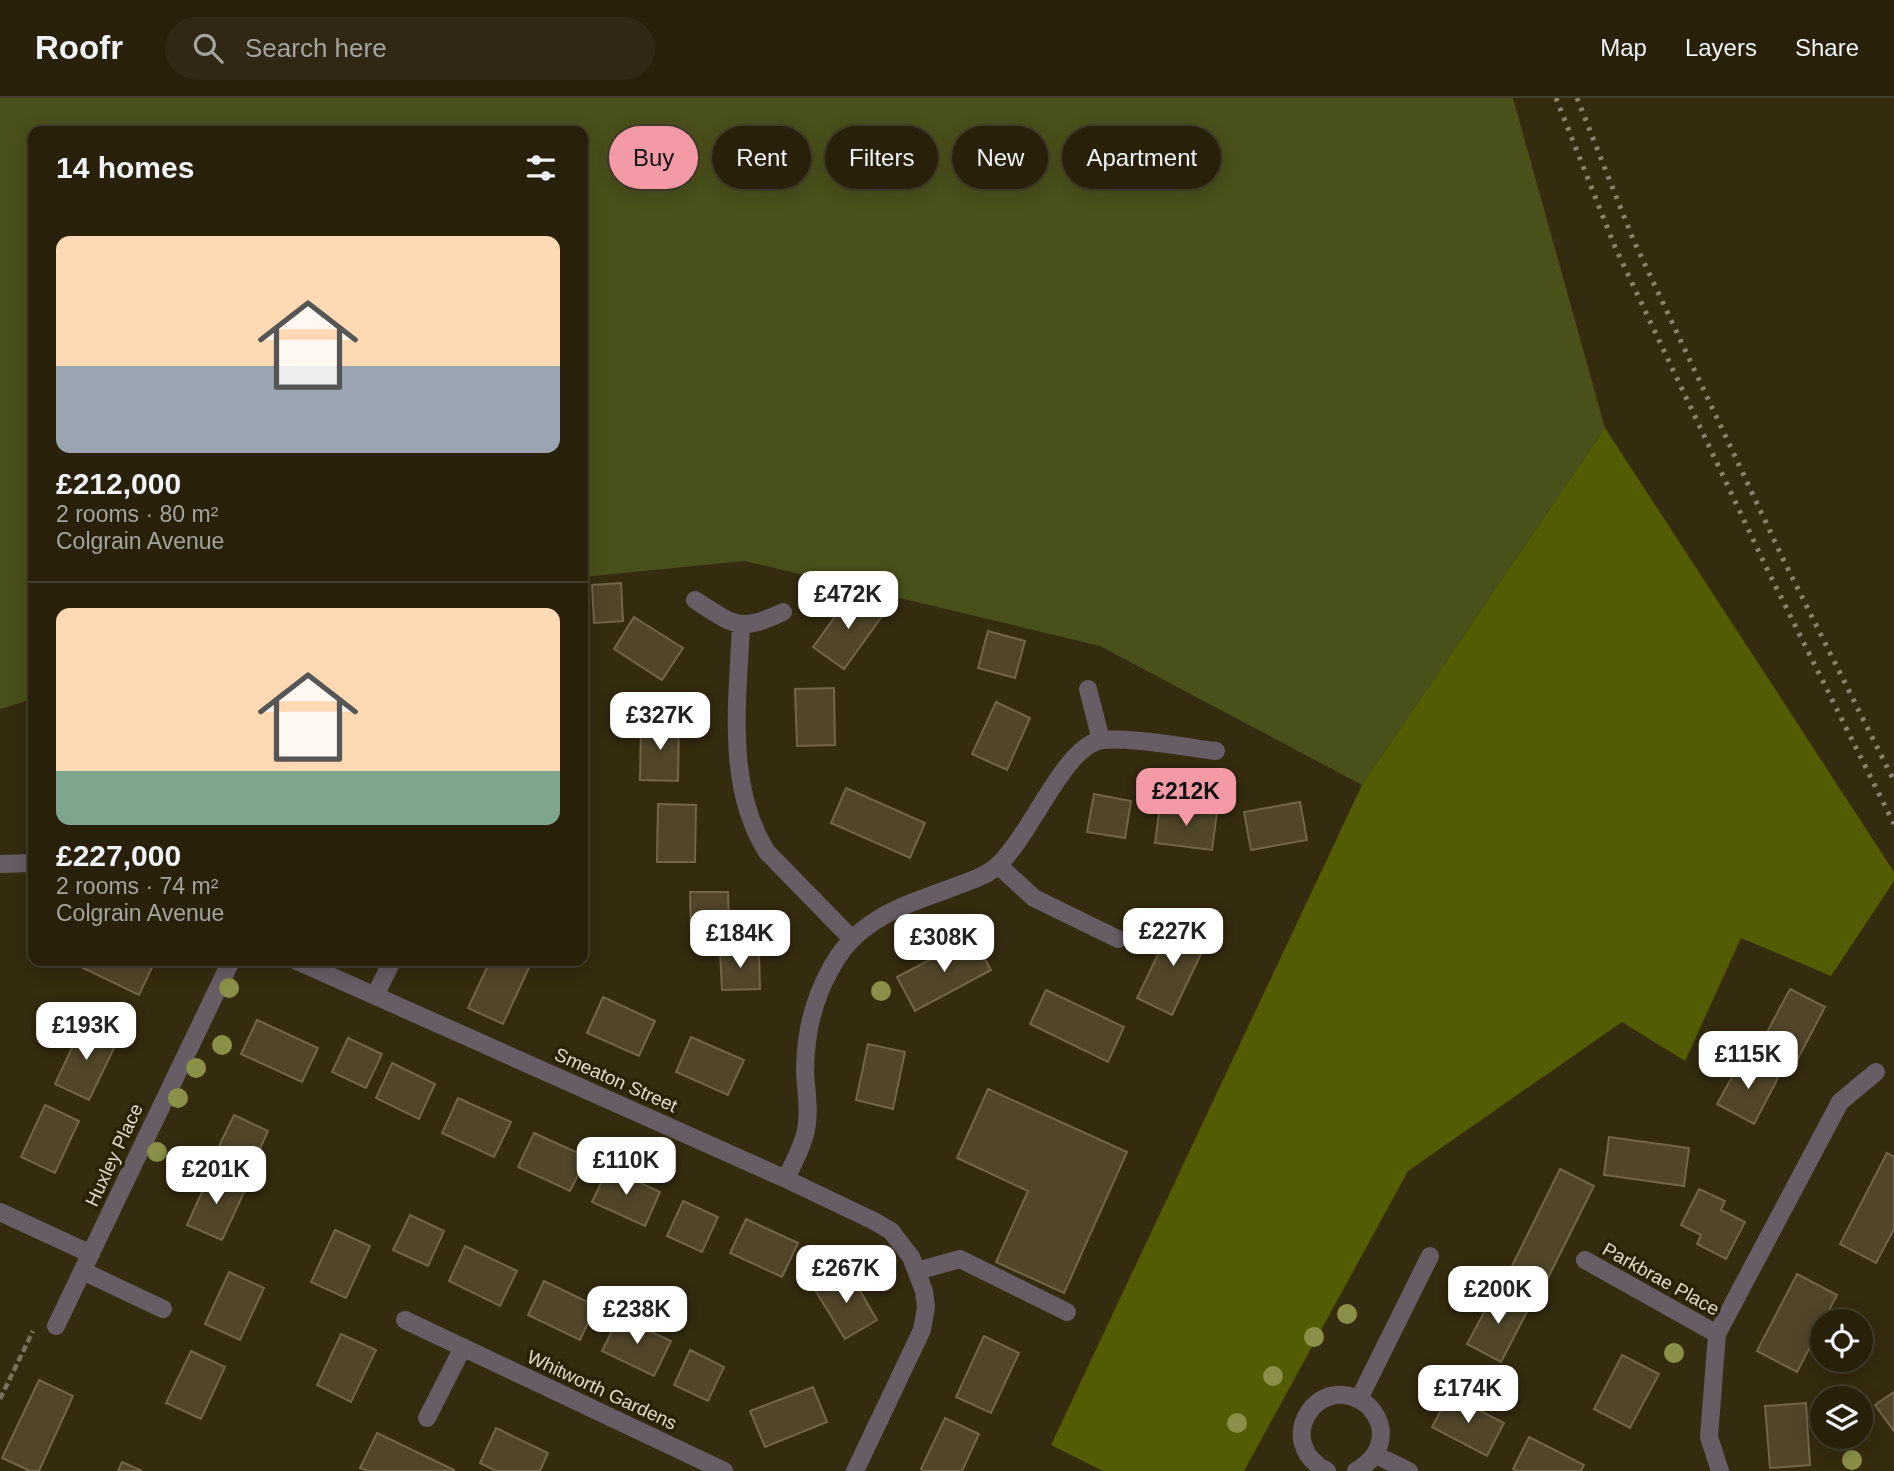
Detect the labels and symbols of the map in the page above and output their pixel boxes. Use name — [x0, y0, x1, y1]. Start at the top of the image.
pin: £472K — [799, 572, 897, 631]
pin: £327K — [611, 692, 709, 752]
pin: £212K — [1137, 768, 1235, 828]
pin: £227K — [1124, 908, 1222, 968]
pin: £184K — [691, 910, 789, 970]
pin: £308K — [895, 914, 993, 974]
pin: £193K — [37, 1002, 135, 1062]
pin: £115K — [1699, 1032, 1797, 1091]
street label: Smeaton Street — [551, 1044, 681, 1117]
street label: Huxley Place — [81, 1100, 147, 1210]
pin: £110K — [577, 1138, 675, 1197]
pin: £201K — [167, 1146, 265, 1206]
street label: Parkbrae Place — [1599, 1238, 1723, 1320]
pin: £267K — [797, 1246, 895, 1305]
pin: £200K — [1449, 1266, 1547, 1326]
pin: £238K — [588, 1286, 686, 1346]
street label: Whitworth Gardens — [524, 1346, 680, 1434]
pin: £174K — [1419, 1366, 1517, 1425]

